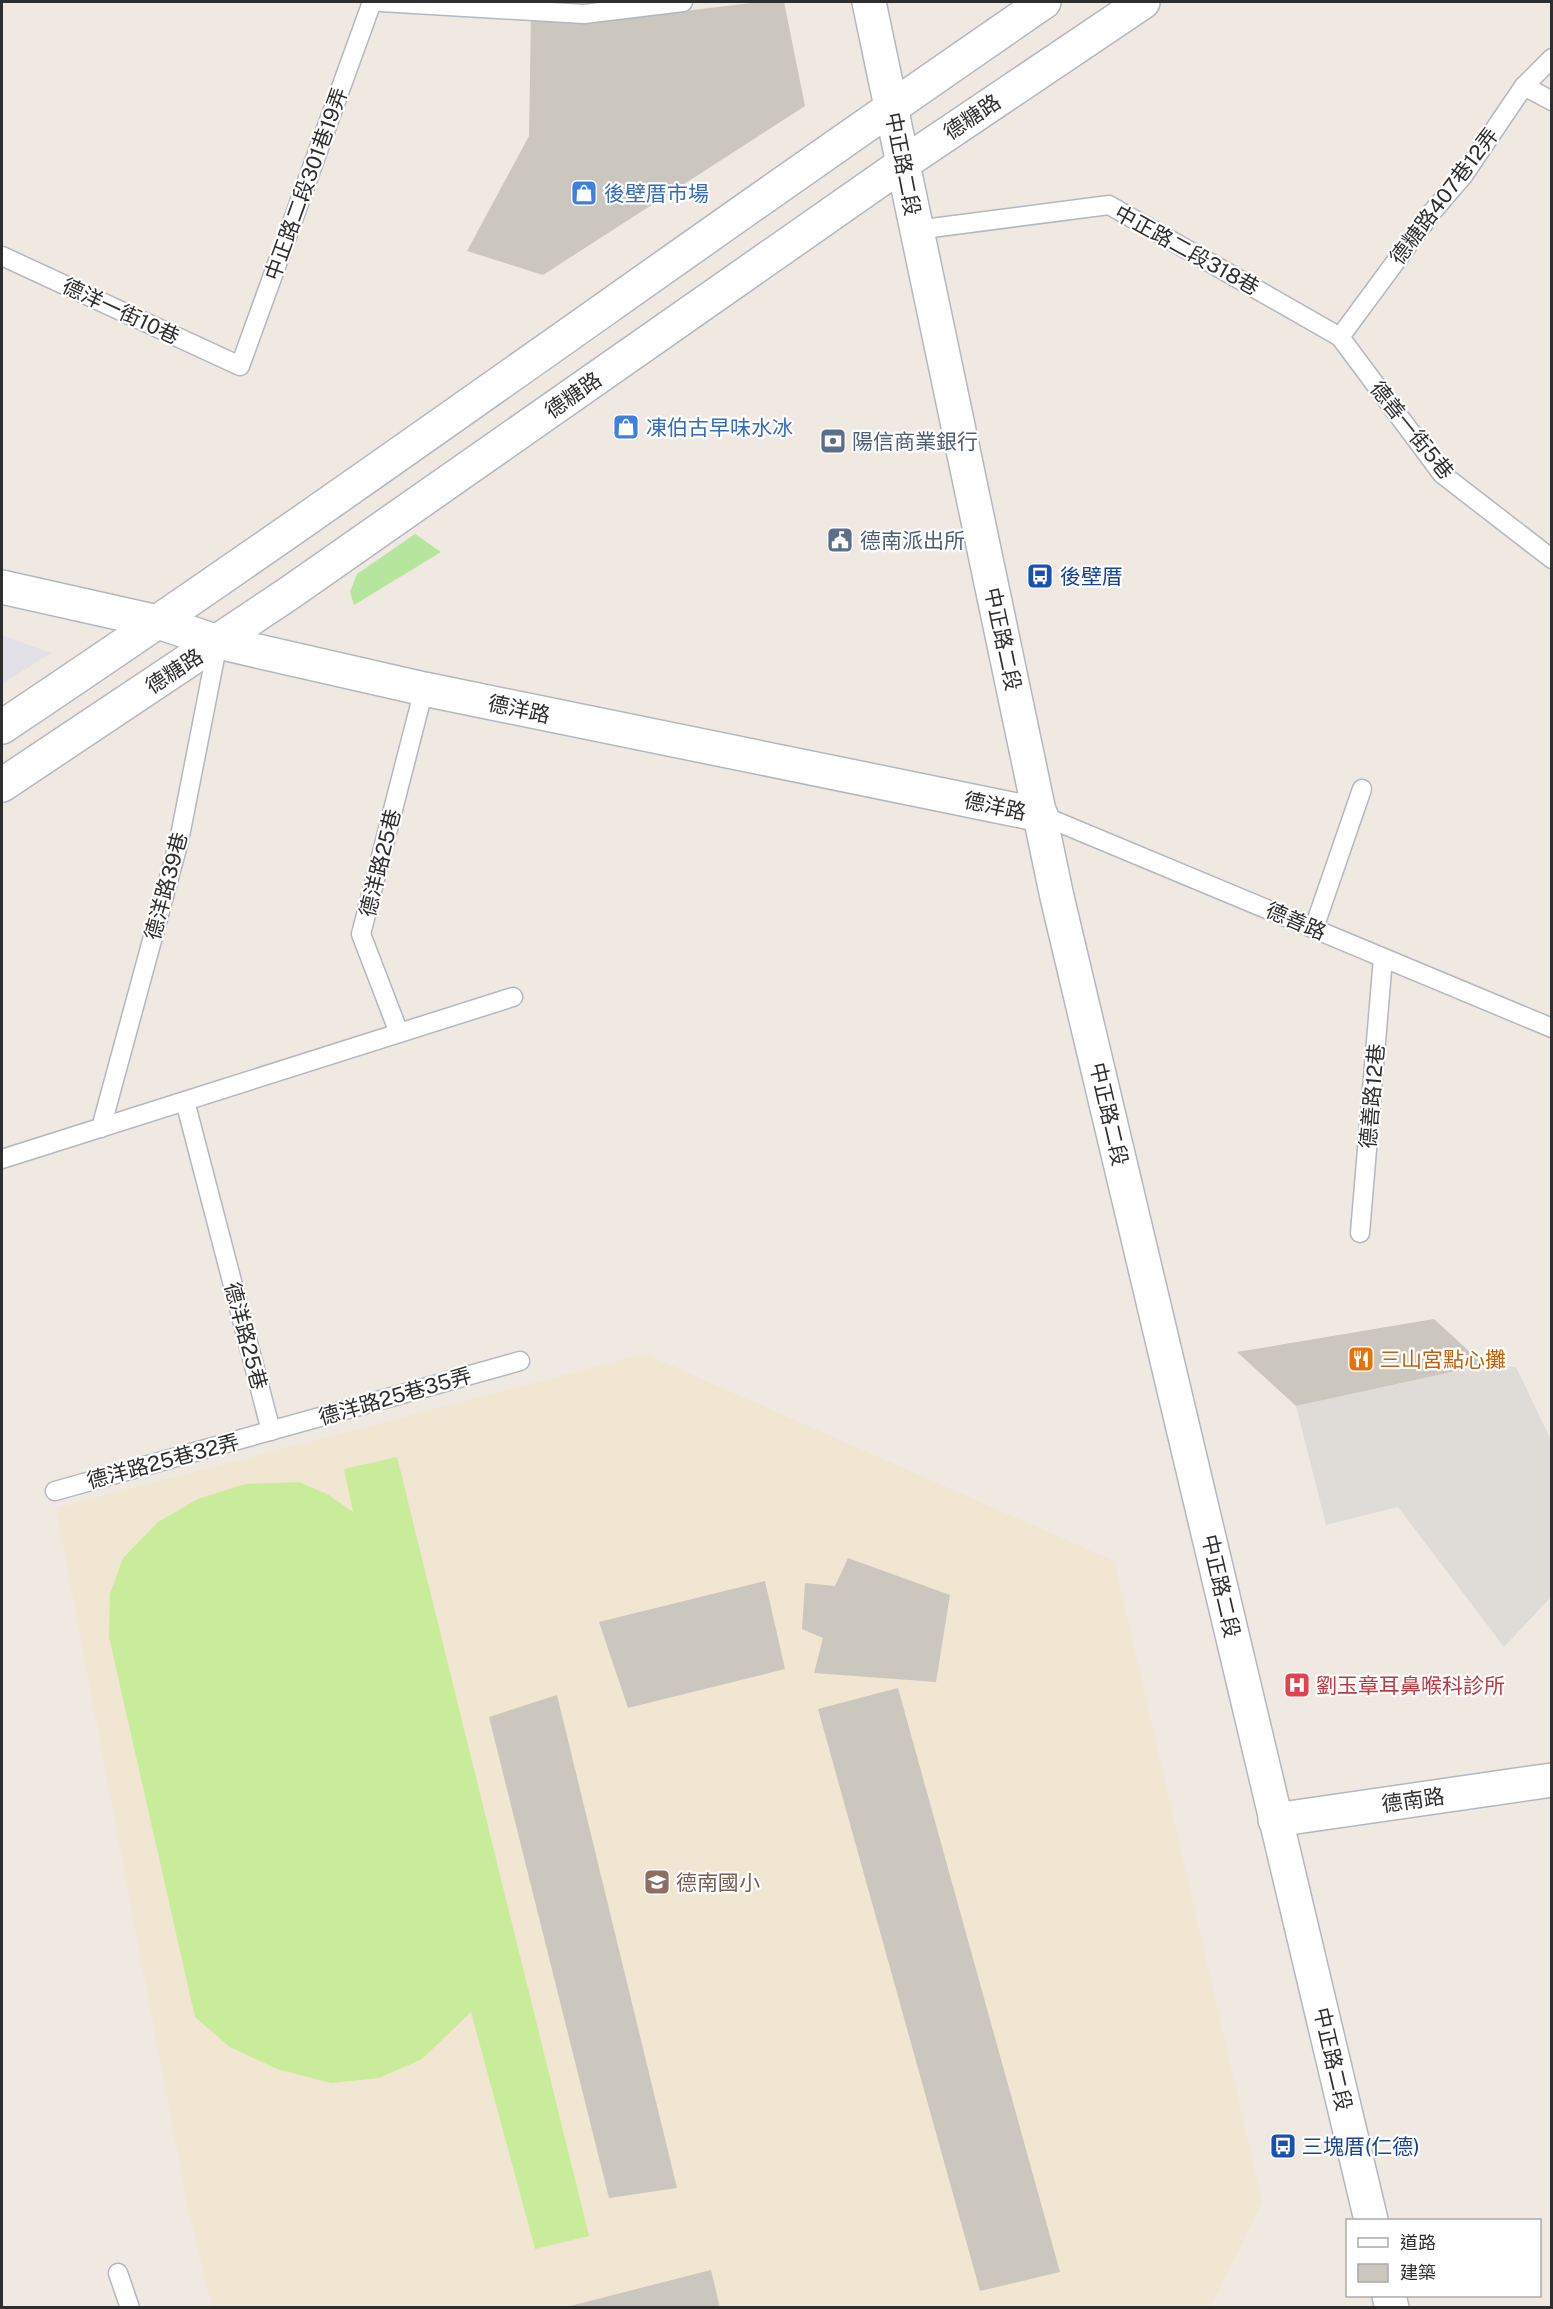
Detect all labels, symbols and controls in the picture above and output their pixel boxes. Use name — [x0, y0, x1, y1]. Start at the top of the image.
street label: 中正路二段301巷19弄 — [260, 84, 352, 284]
street label: 德糖路 — [939, 89, 1005, 145]
street label: 中正路二段 — [881, 110, 925, 218]
street label: 德糖路407巷12弄 — [1385, 123, 1503, 269]
shop icon: 後壁厝市場 — [569, 178, 599, 208]
place label: 後壁厝市場 — [604, 181, 709, 206]
street label: 中正路二段318巷 — [1110, 200, 1264, 300]
street label: 德洋一街10巷 — [58, 273, 184, 349]
street label: 德糖路 — [540, 367, 606, 423]
street label: 德善一街5巷 — [1365, 376, 1459, 484]
shop icon: 凍伯古早味水冰 — [611, 412, 641, 442]
place label: 凍伯古早味水冰 — [646, 415, 793, 440]
bank icon: 陽信商業銀行 — [818, 426, 848, 456]
place label: 陽信商業銀行 — [852, 429, 978, 454]
public building icon: 德南派出所 — [825, 525, 855, 555]
place label: 德南派出所 — [860, 528, 965, 553]
bus stop icon: 後壁厝 — [1025, 561, 1055, 591]
place label: 後壁厝 — [1060, 564, 1123, 589]
street label: 中正路二段 — [980, 585, 1026, 693]
street label: 德糖路 — [141, 643, 207, 699]
street label: 德洋路 — [486, 690, 552, 728]
street label: 德洋路 — [962, 787, 1028, 825]
street label: 德洋路25巷 — [355, 807, 405, 919]
street label: 德洋路39巷 — [140, 830, 192, 942]
street label: 德善路 — [1262, 897, 1330, 945]
street label: 德善路12巷 — [1355, 1043, 1389, 1149]
street label: 中正路二段 — [1085, 1060, 1133, 1168]
street label: 德洋路25巷 — [220, 1280, 272, 1392]
restaurant icon: 三山宮點心攤 — [1346, 1344, 1376, 1374]
place label: 三山宮點心攤 — [1380, 1347, 1506, 1372]
street label: 德洋路25巷35弄 — [316, 1362, 474, 1430]
street label: 德洋路25巷32弄 — [84, 1429, 242, 1493]
street label: 中正路二段 — [1197, 1532, 1245, 1640]
hospital icon: 劉玉章耳鼻喉科診所 — [1282, 1670, 1312, 1700]
place label: 劉玉章耳鼻喉科診所 — [1316, 1673, 1505, 1698]
street label: 德南路 — [1380, 1783, 1446, 1817]
school or university icon: 德南國小 — [642, 1867, 672, 1897]
place label: 德南國小 — [676, 1870, 760, 1895]
street label: 中正路二段 — [1309, 2005, 1357, 2113]
bus stop icon: 三塊厝(仁德) — [1268, 2131, 1298, 2161]
place label: 三塊厝(仁德) — [1302, 2134, 1420, 2159]
legend — [1346, 2219, 1541, 2297]
text: 道路 — [1400, 2232, 1436, 2253]
text: 建築 — [1400, 2262, 1436, 2283]

